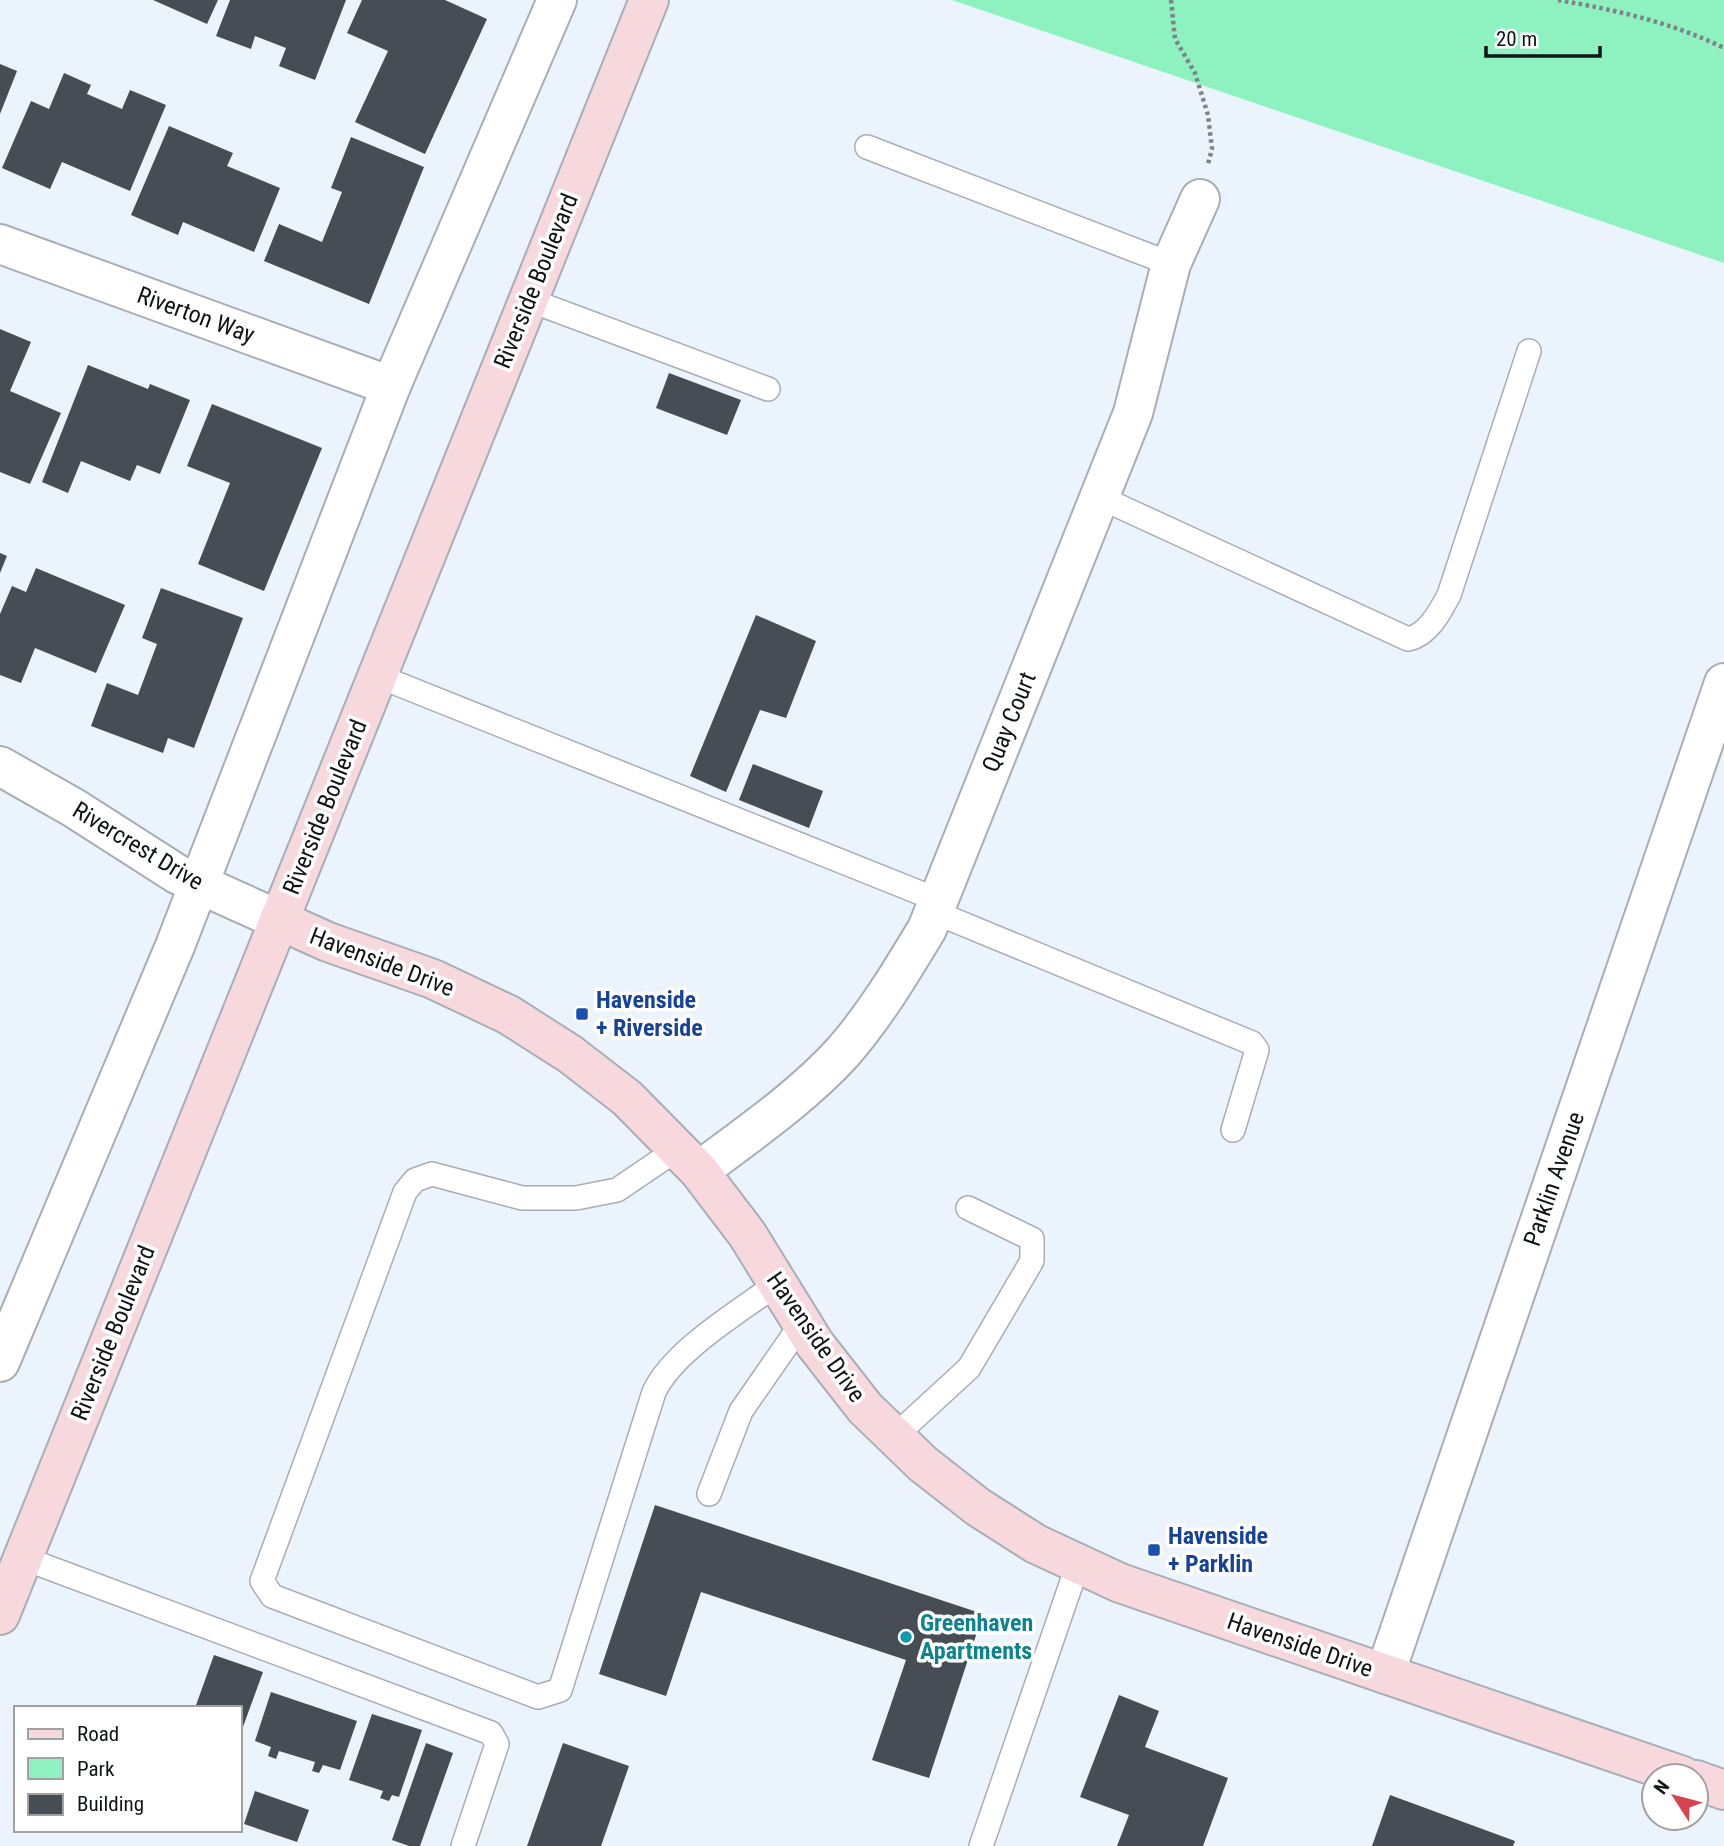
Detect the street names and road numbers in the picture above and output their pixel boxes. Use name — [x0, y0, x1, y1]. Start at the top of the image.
street label: Riverside Boulevard — [488, 190, 584, 372]
street label: Riverton Way — [134, 281, 258, 349]
street label: Quay Court — [976, 668, 1042, 776]
street label: Riverside Boulevard — [277, 716, 373, 898]
street label: Rivercrest Drive — [68, 796, 208, 896]
street label: Havenside Drive — [306, 922, 458, 1002]
street label: Parklin Avenue — [1518, 1108, 1590, 1250]
street label: Riverside Boulevard — [65, 1242, 161, 1424]
street label: Havenside Drive — [761, 1267, 871, 1407]
street label: Havenside Drive — [1223, 1607, 1377, 1683]

